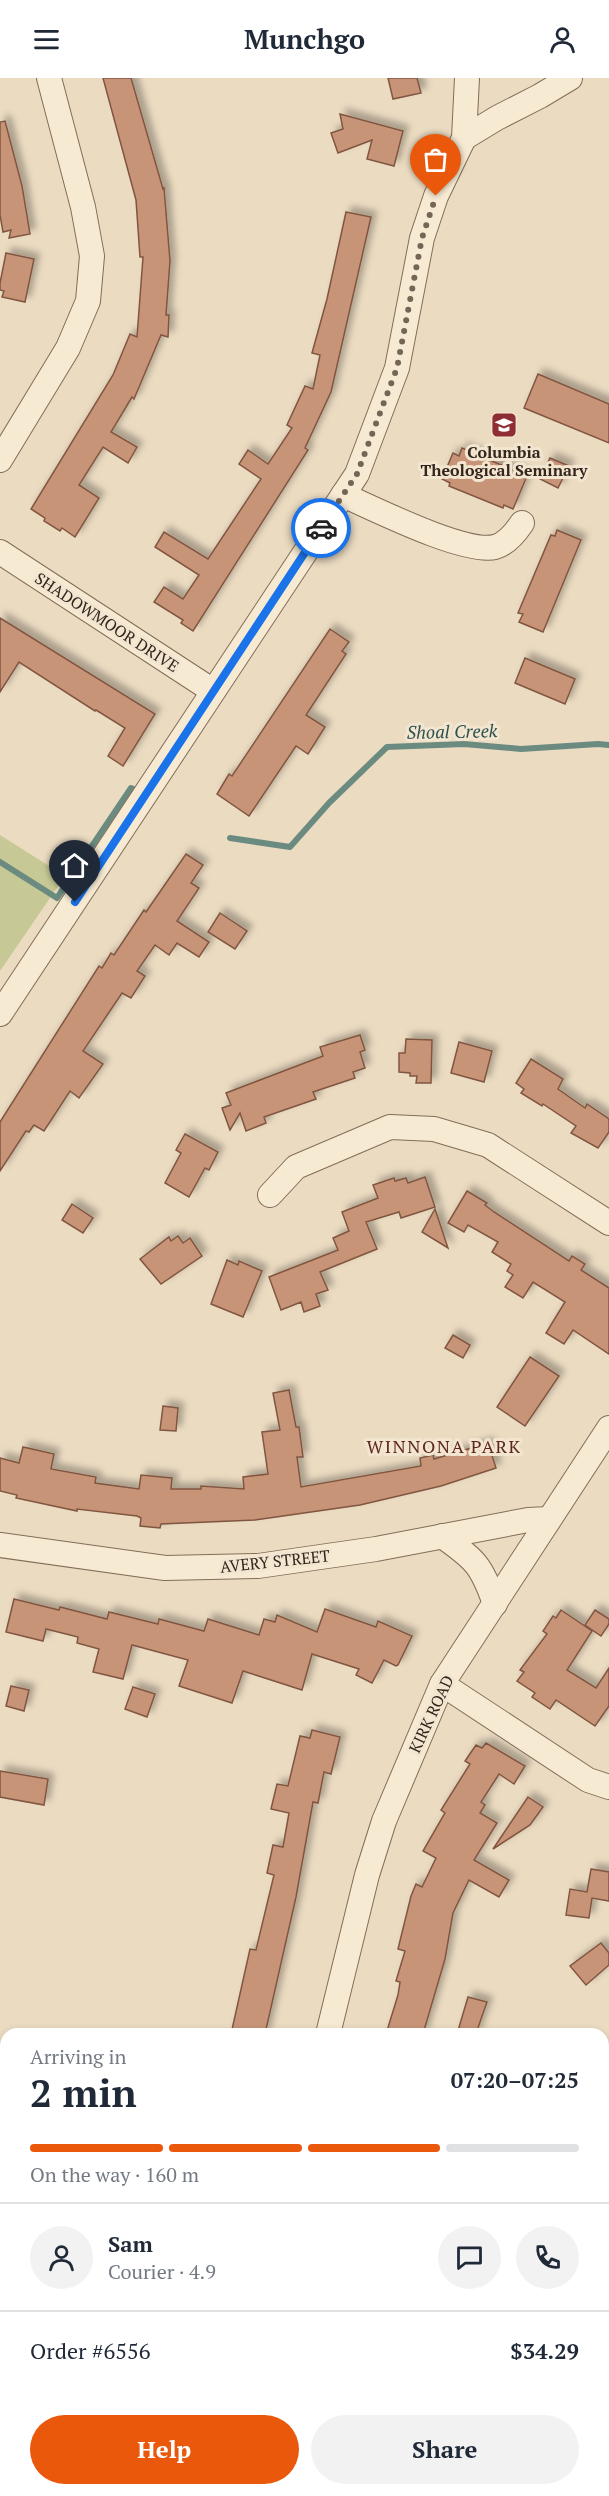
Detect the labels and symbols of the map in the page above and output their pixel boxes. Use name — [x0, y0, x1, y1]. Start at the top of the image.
pin — [410, 134, 461, 196]
school or university icon: Columbia Theological Seminary — [489, 410, 519, 440]
place label: Columbia Theological Seminary — [421, 441, 588, 481]
courier — [291, 498, 351, 558]
street label: SHADOWMOOR DRIVE — [31, 567, 183, 677]
water label: Shoal Creek — [406, 718, 498, 744]
pin — [49, 840, 100, 902]
district label: WINNONA PARK — [366, 1434, 522, 1458]
street label: AVERY STREET — [219, 1544, 331, 1578]
street label: KIRK ROAD — [403, 1672, 459, 1756]

